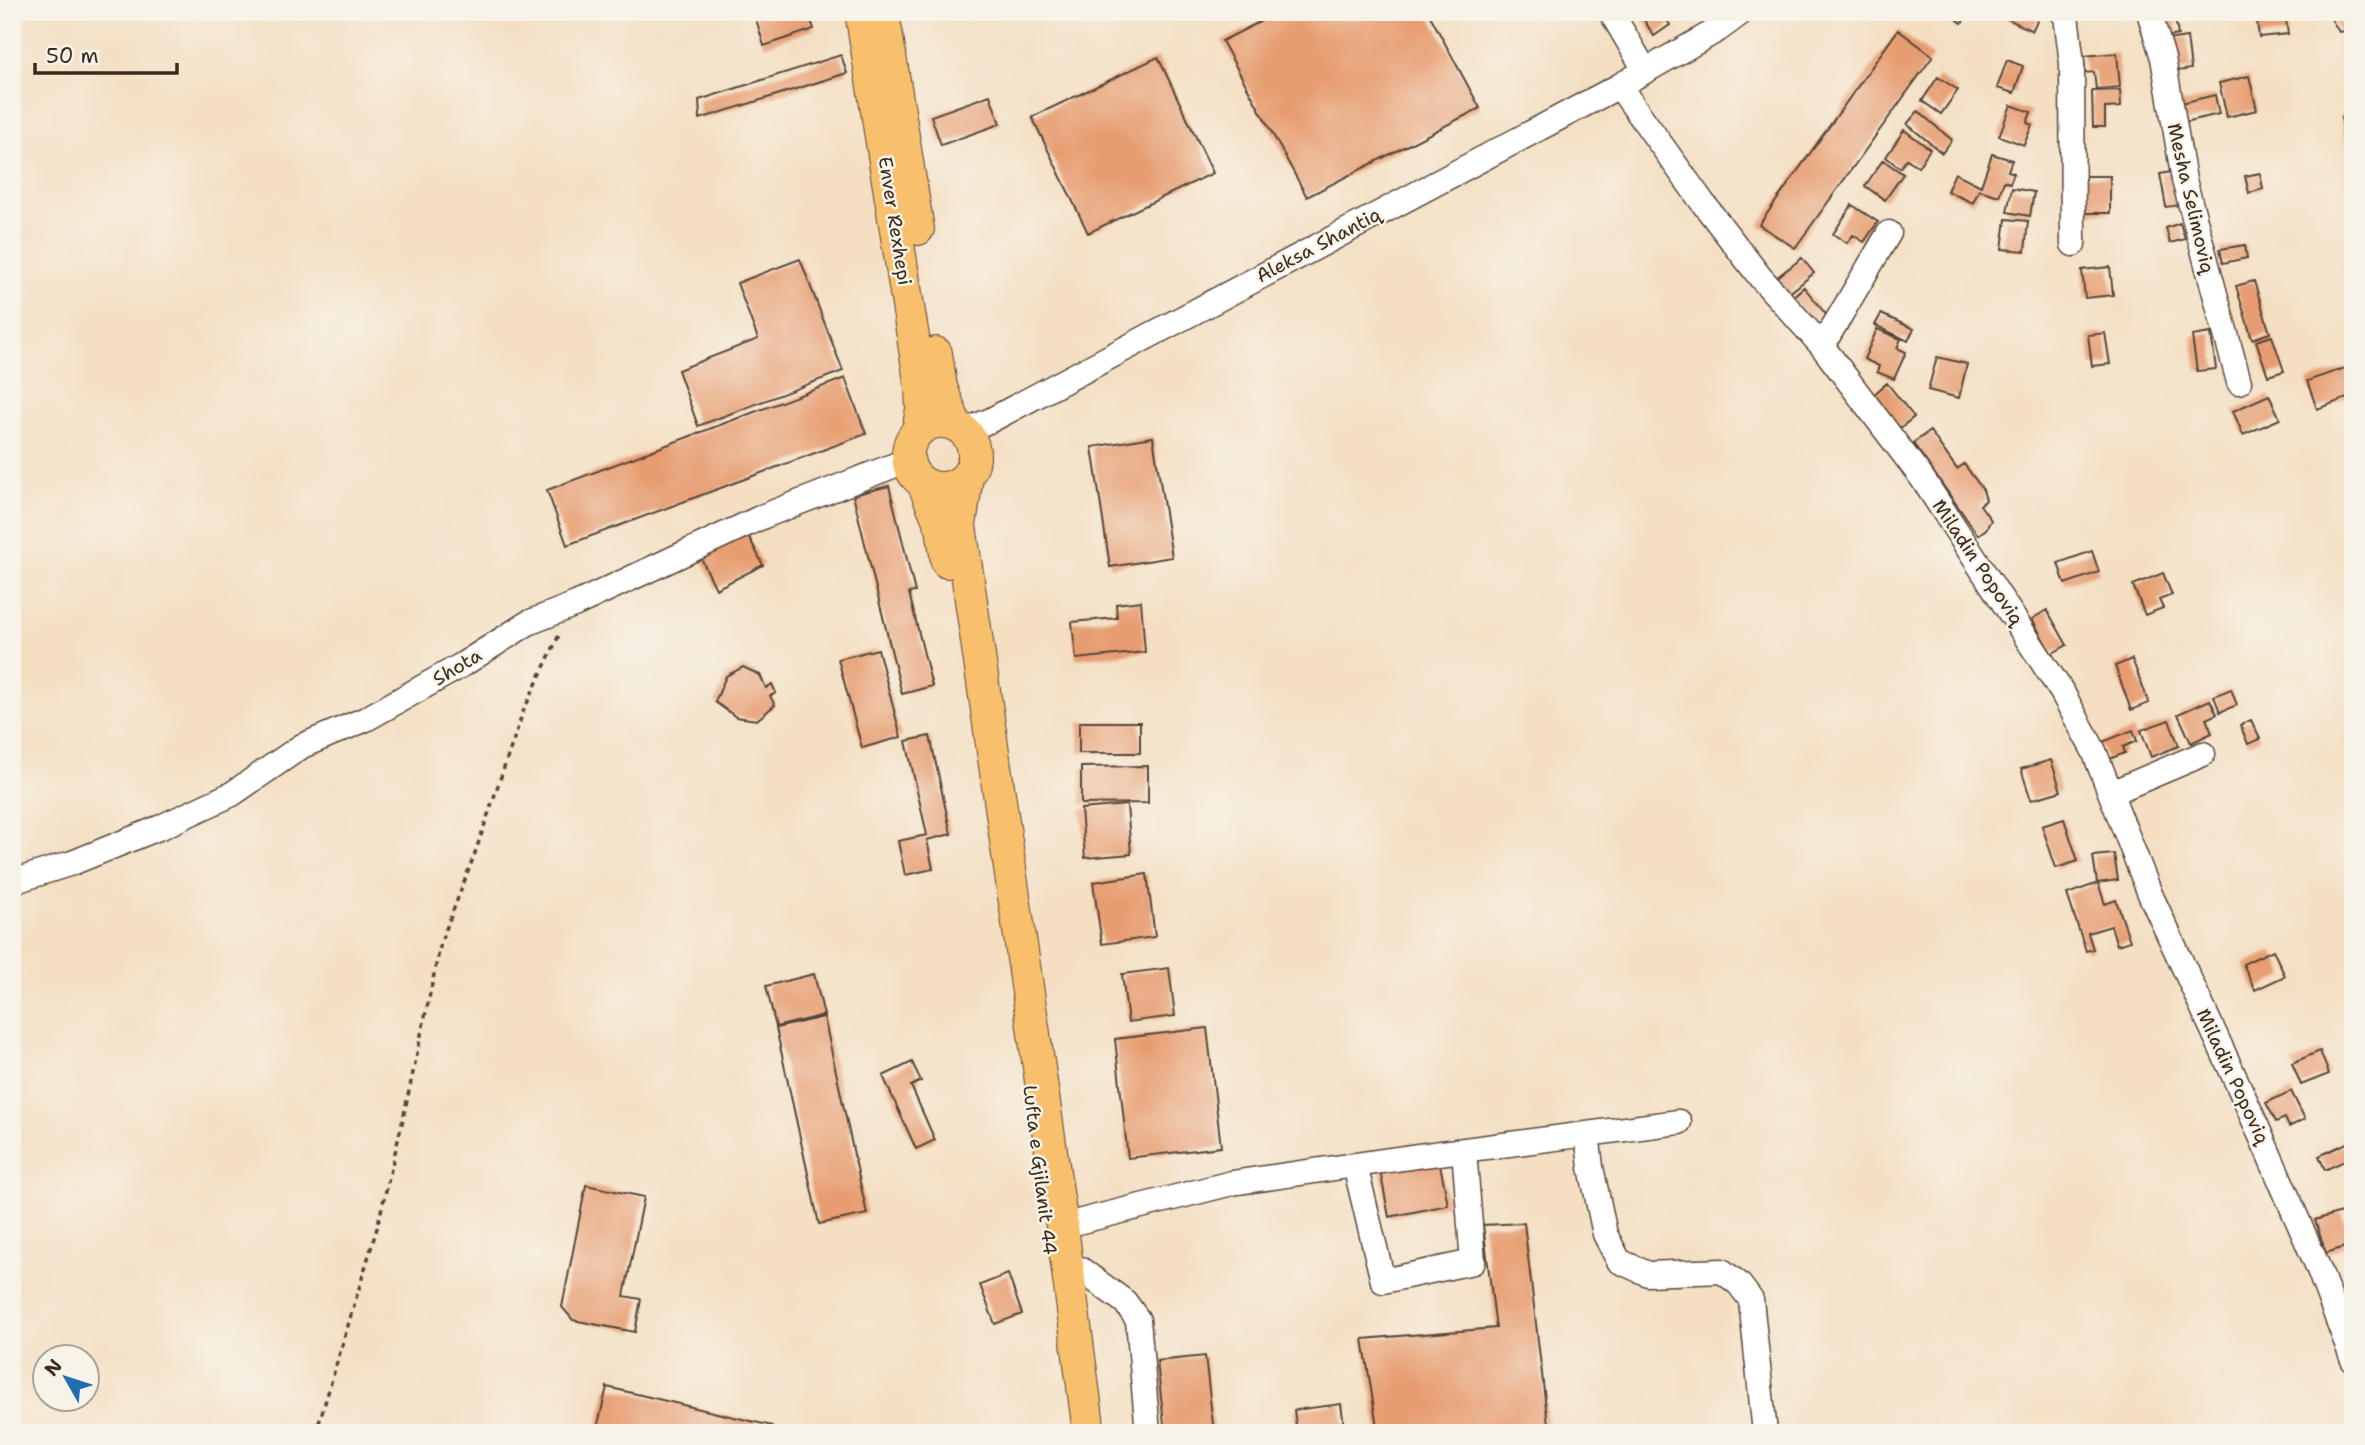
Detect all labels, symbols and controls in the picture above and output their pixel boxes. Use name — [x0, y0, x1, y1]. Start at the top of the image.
scale bar — [35, 32, 177, 76]
text: 50 m — [46, 42, 99, 70]
street label: Mesha Selimoviq — [2162, 121, 2221, 277]
street label: Enver Rexhepi — [872, 155, 918, 287]
street label: Aleksa Shantiq — [1251, 201, 1386, 288]
street label: Miladin Popoviq — [1927, 494, 2030, 631]
street label: Shota — [428, 643, 486, 691]
street label: Miladin Popoviq — [2191, 1005, 2276, 1149]
street label: Lufta e Gjilanit 44 — [1017, 1084, 1063, 1256]
north arrow — [32, 1344, 102, 1414]
text: N — [39, 1354, 68, 1381]

